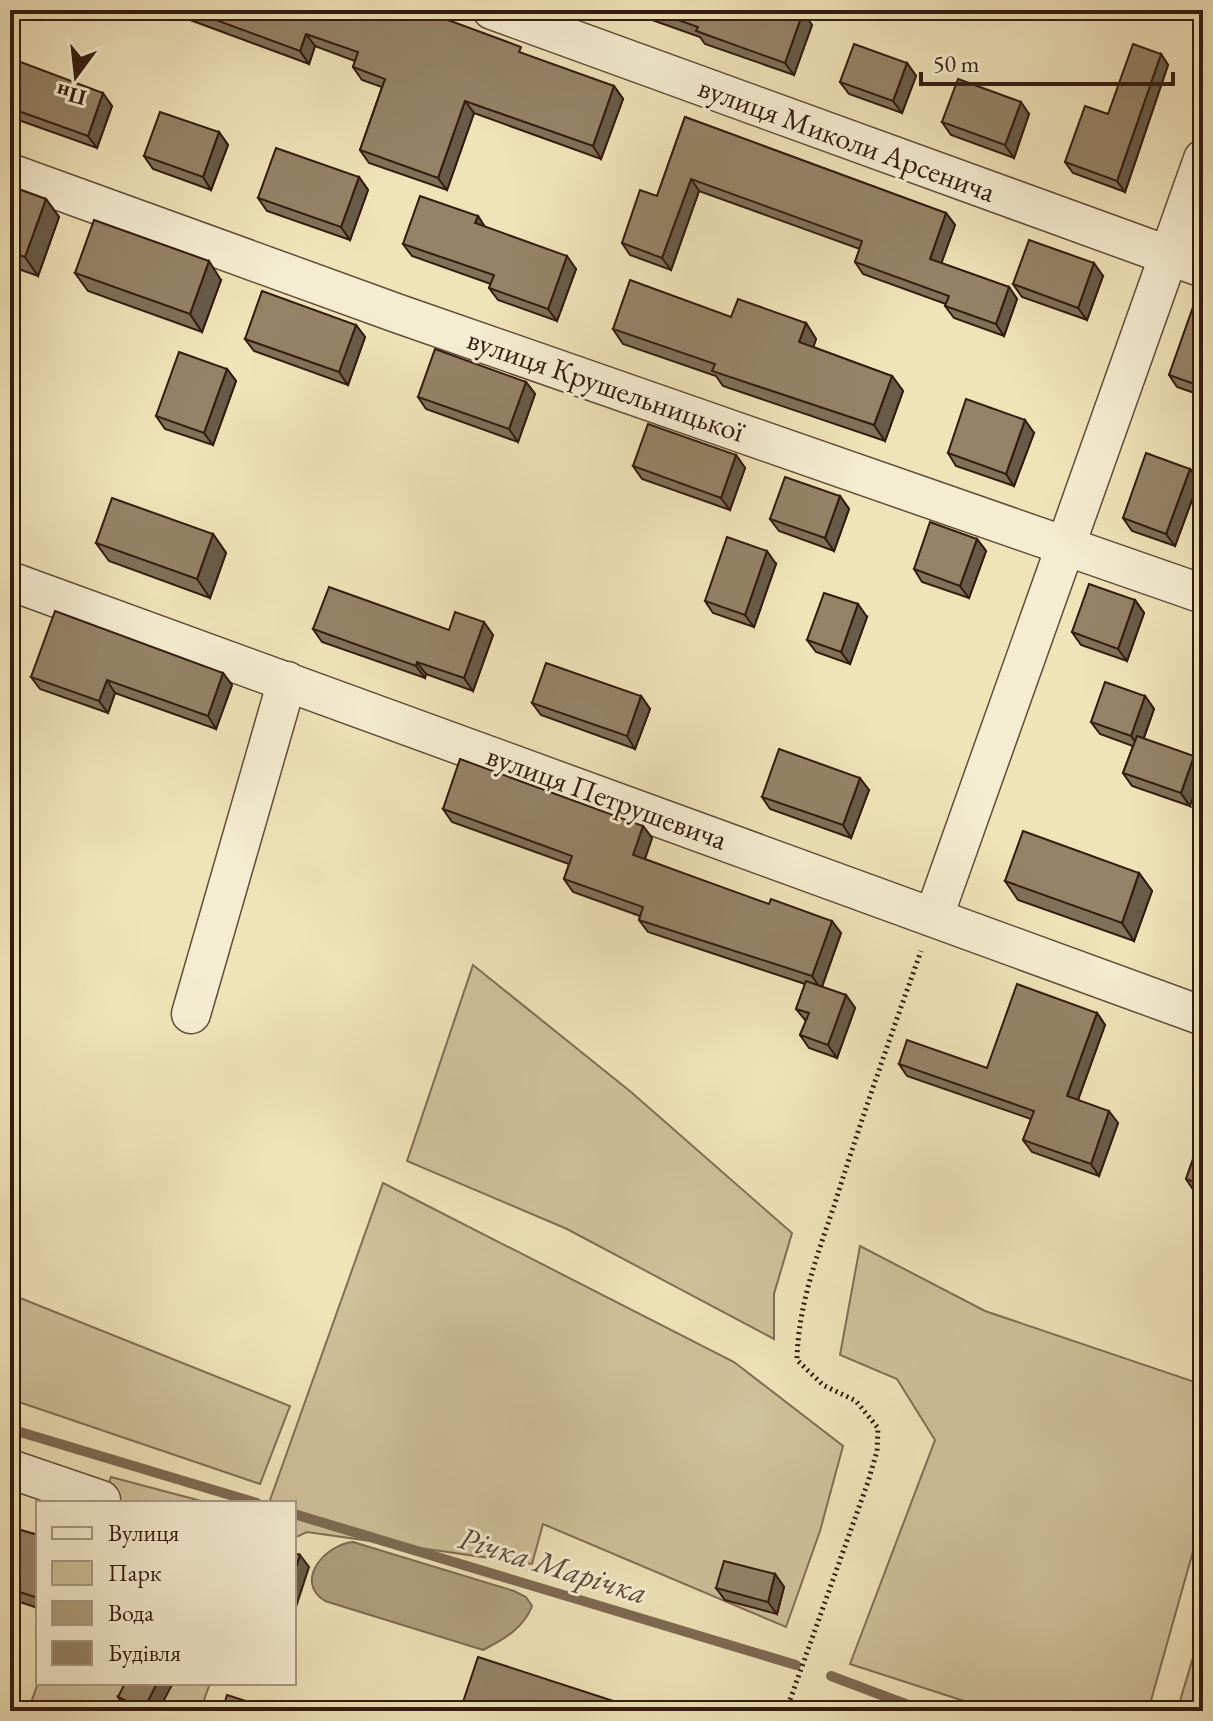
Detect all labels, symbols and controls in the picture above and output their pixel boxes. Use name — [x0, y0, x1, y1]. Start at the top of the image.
north arrow — [36, 36, 116, 116]
scale bar — [921, 36, 1173, 86]
text: 50 m — [933, 48, 980, 79]
street label: вулиця Миколи Арсенича — [693, 67, 1001, 211]
text: Пн — [52, 77, 89, 113]
street label: вулиця Крушельницької — [462, 319, 750, 451]
street label: вулиця Петрушевича — [481, 735, 733, 859]
legend — [36, 1501, 296, 1685]
water label: Річка Марічка — [454, 1516, 652, 1614]
text: Вулиця — [108, 1517, 180, 1548]
text: Парк — [108, 1557, 162, 1588]
text: Вода — [108, 1597, 154, 1628]
text: Будівля — [108, 1637, 181, 1668]

